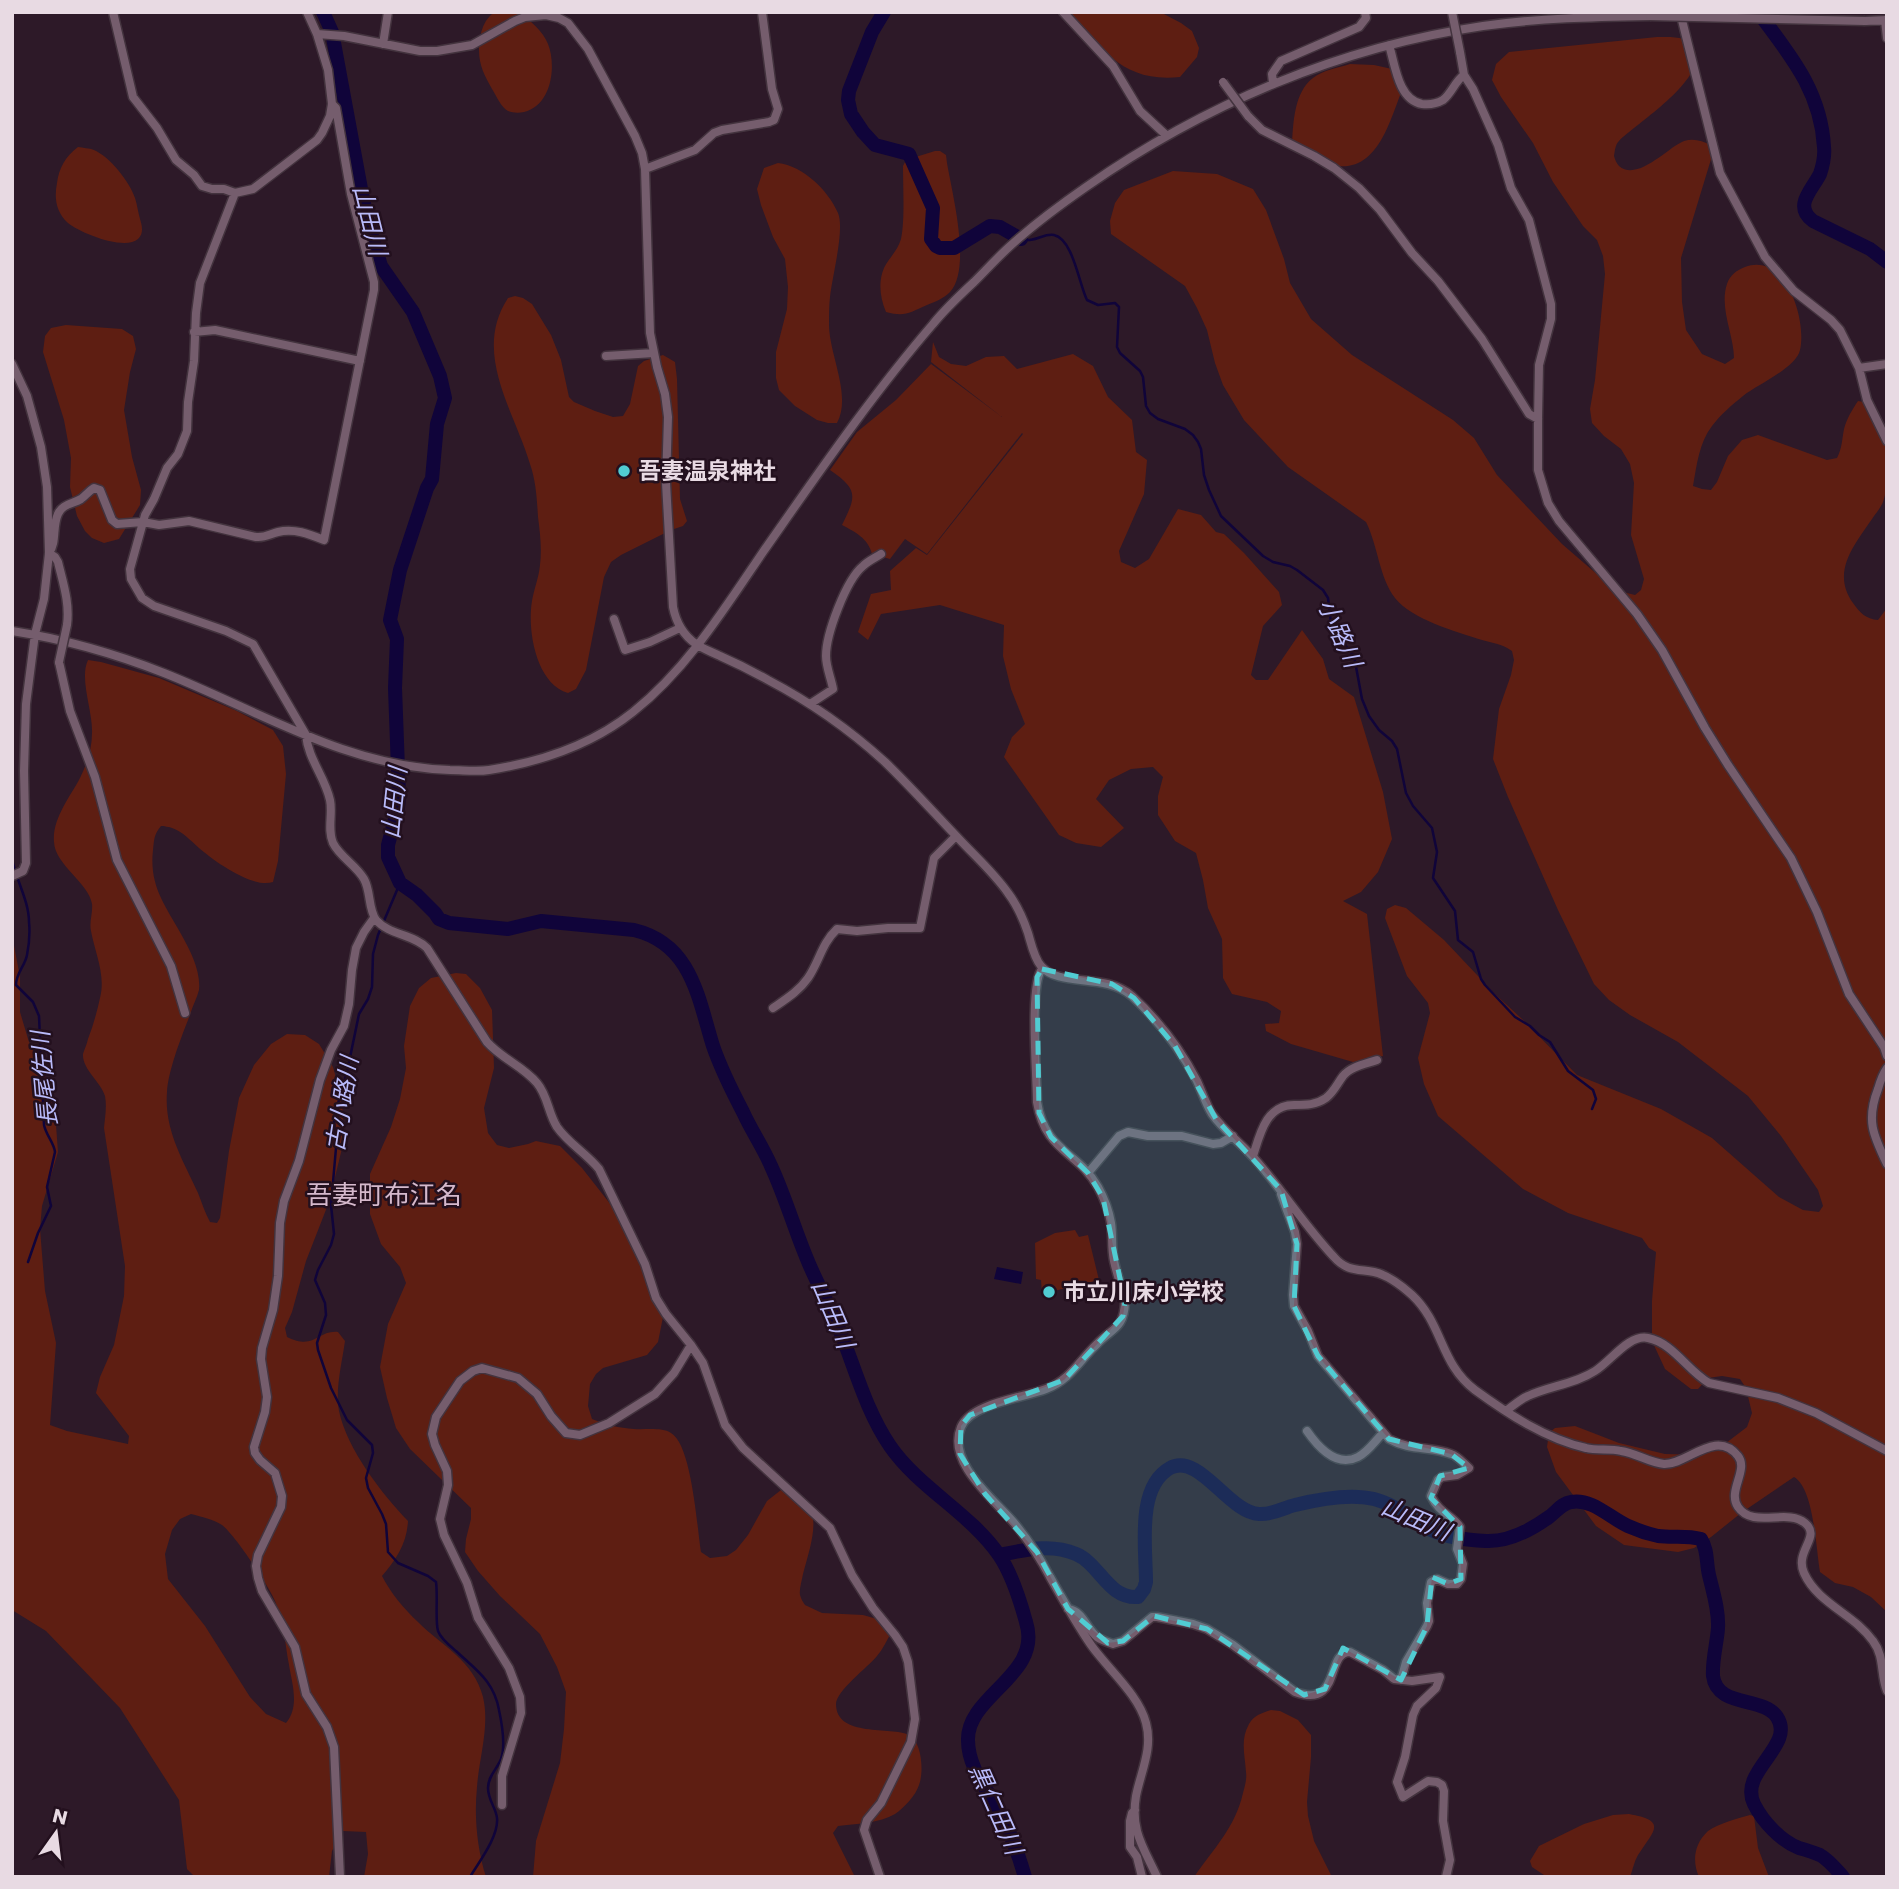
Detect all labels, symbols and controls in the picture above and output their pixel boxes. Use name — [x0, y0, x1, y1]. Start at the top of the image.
water label: 山田川 — [345, 181, 395, 262]
place label: 吾妻温泉神社 — [638, 455, 776, 487]
marker: 吾妻温泉神社 — [616, 463, 632, 479]
water label: 小路川 — [1310, 593, 1371, 675]
water label: 山田川 — [374, 762, 414, 841]
water label: 長尾佐川 — [23, 1027, 65, 1128]
water label: 古小路川 — [318, 1051, 366, 1154]
district label: 吾妻町布江名 — [306, 1177, 462, 1213]
water label: 山田川 — [804, 1274, 863, 1356]
place label: 市立川床小学校 — [1063, 1276, 1224, 1308]
marker: 市立川床小学校 — [1041, 1284, 1057, 1300]
water label: 山田川 — [1376, 1490, 1458, 1549]
water label: 黒仁田川 — [961, 1758, 1032, 1862]
north arrow — [21, 1798, 91, 1868]
text: N — [50, 1802, 70, 1832]

